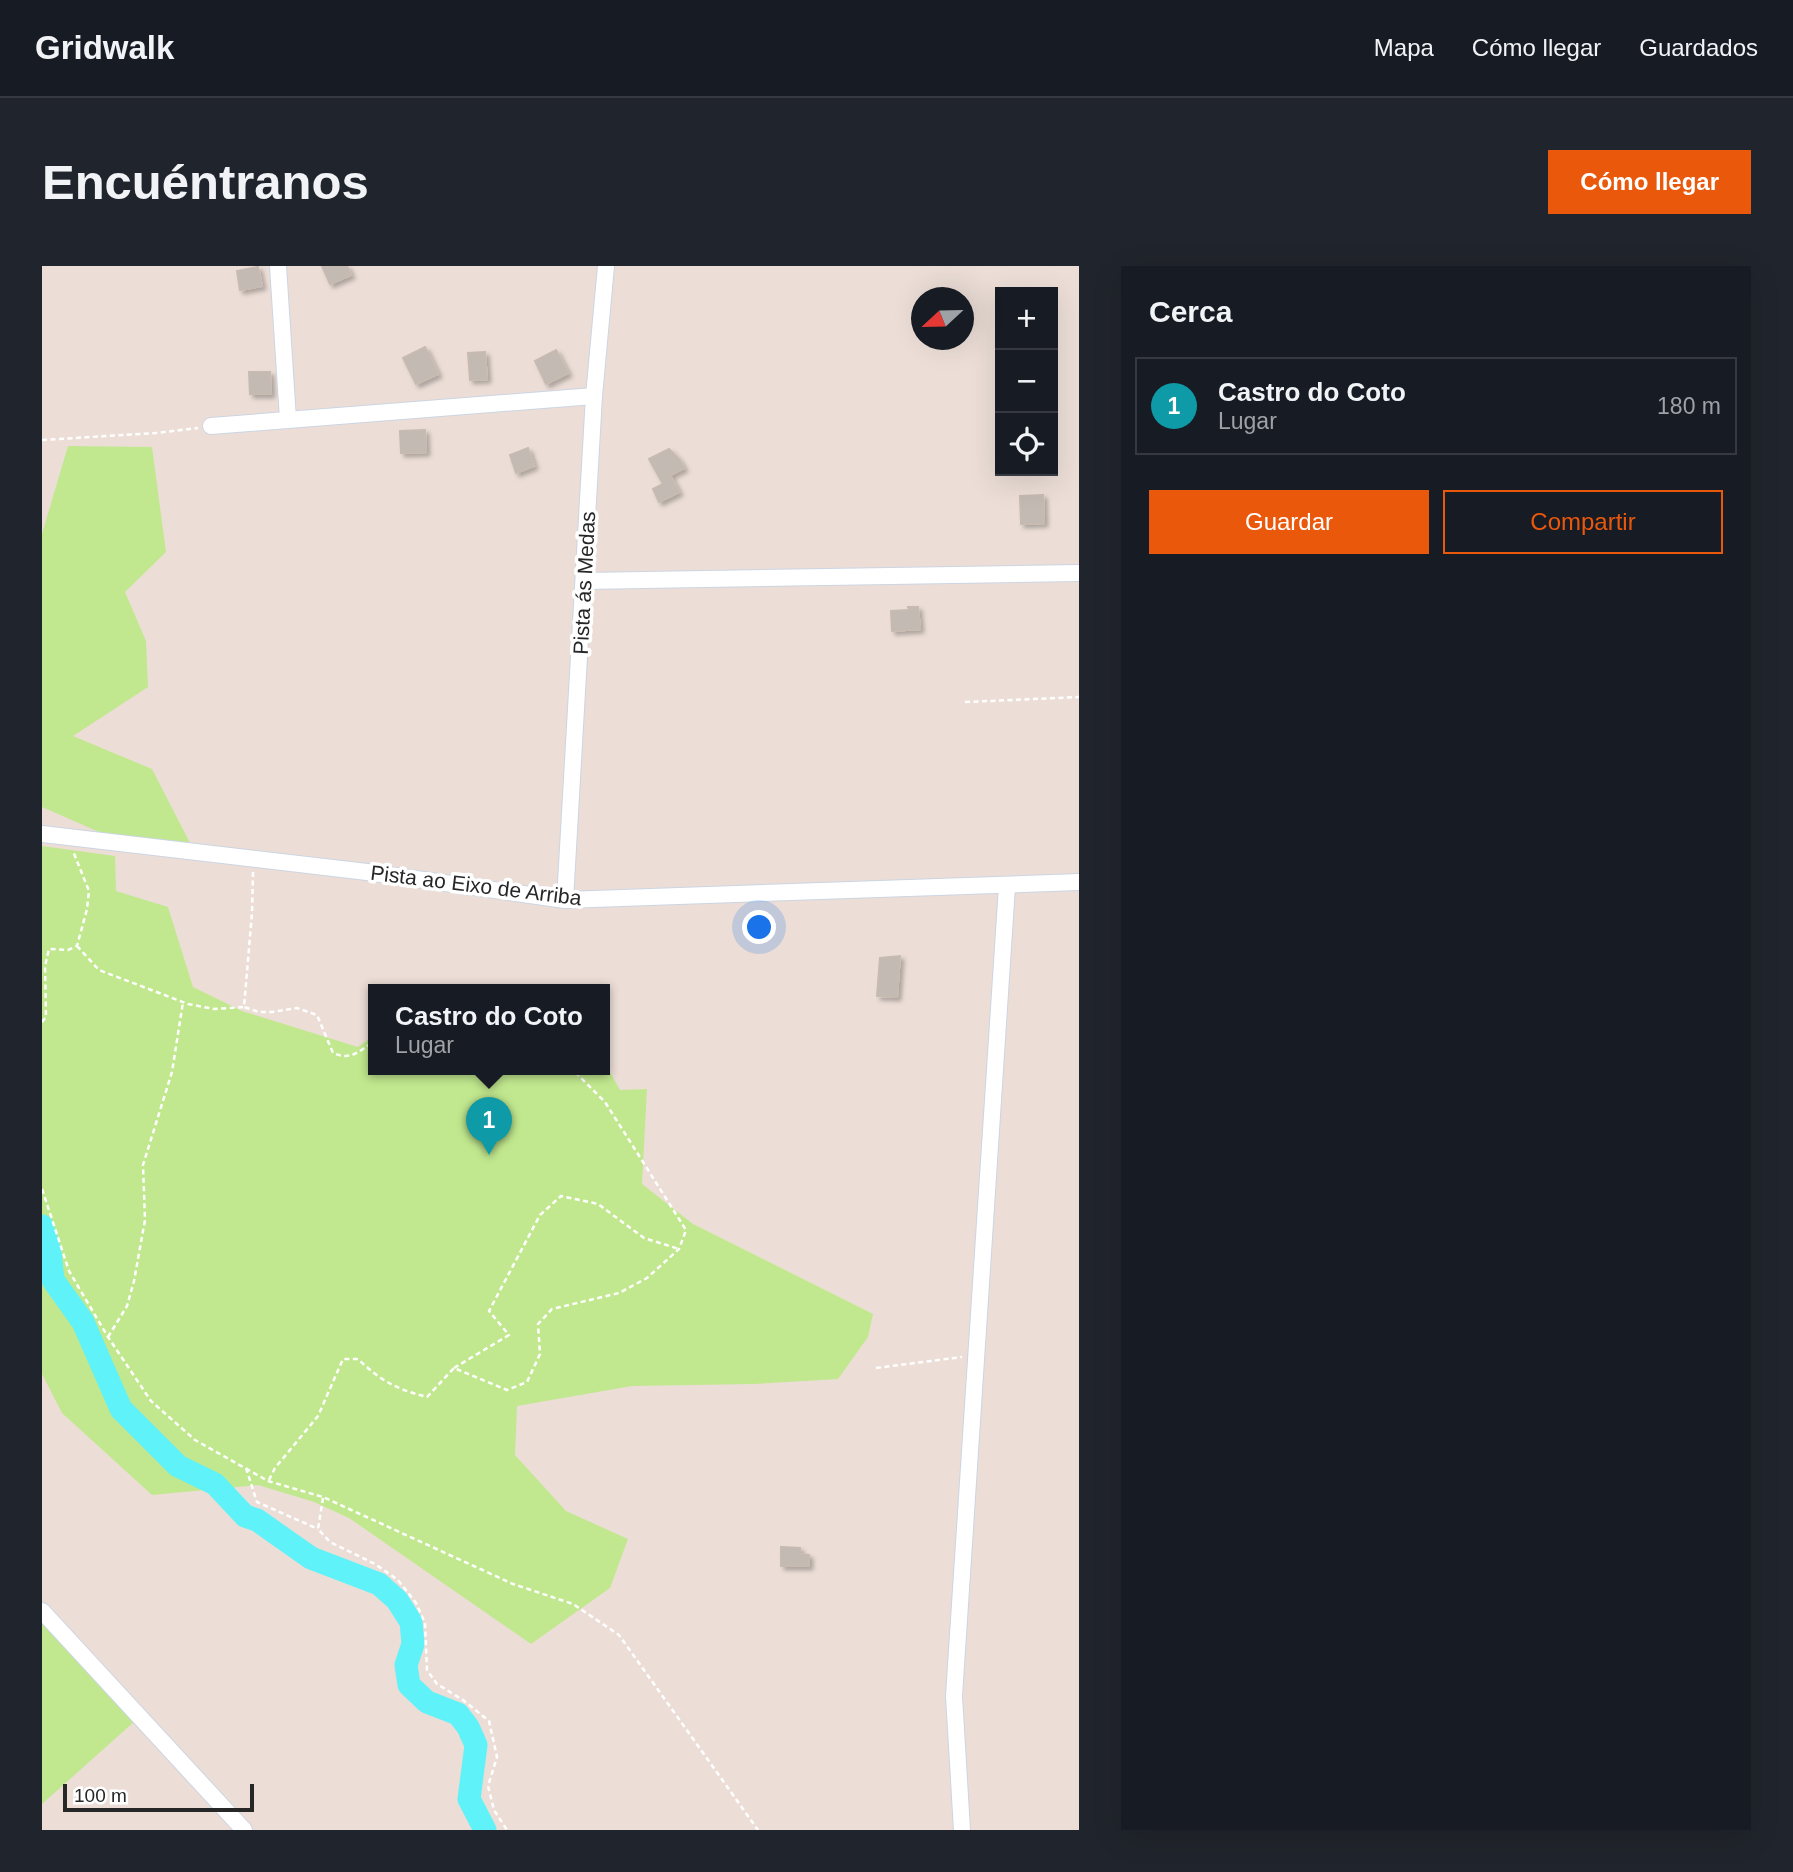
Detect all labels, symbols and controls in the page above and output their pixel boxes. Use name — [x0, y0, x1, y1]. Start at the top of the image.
text: Gridwalk — [35, 29, 174, 66]
text: Mapa — [1374, 34, 1434, 61]
text: Cómo llegar — [1472, 34, 1601, 61]
text: Guardados — [1639, 34, 1758, 61]
button: Cómo llegar — [1548, 150, 1751, 214]
text: Encuéntranos — [42, 155, 369, 209]
north arrow — [911, 287, 974, 350]
map controls — [995, 287, 1058, 476]
button: + — [995, 287, 1058, 350]
text: Cerca — [1149, 295, 1232, 328]
button: − — [995, 350, 1058, 413]
text: Castro do Coto — [1218, 377, 1406, 407]
text: 1 — [1168, 393, 1180, 419]
text: 180 m — [1657, 393, 1721, 419]
text: Lugar — [1218, 408, 1277, 434]
button: locate — [995, 413, 1058, 476]
button: Guardar — [1149, 490, 1429, 554]
button: Compartir — [1443, 490, 1723, 554]
street label: Pista ás Medas — [569, 511, 599, 655]
street label: Pista ao Eixo de Arriba — [369, 861, 583, 909]
your location — [742, 910, 776, 944]
popup — [368, 984, 610, 1075]
text: Castro do Coto — [395, 1001, 583, 1031]
text: Lugar — [395, 1032, 454, 1058]
pin: 1 — [466, 1097, 512, 1155]
scale bar — [63, 1781, 254, 1813]
text: 100 m — [74, 1785, 127, 1806]

